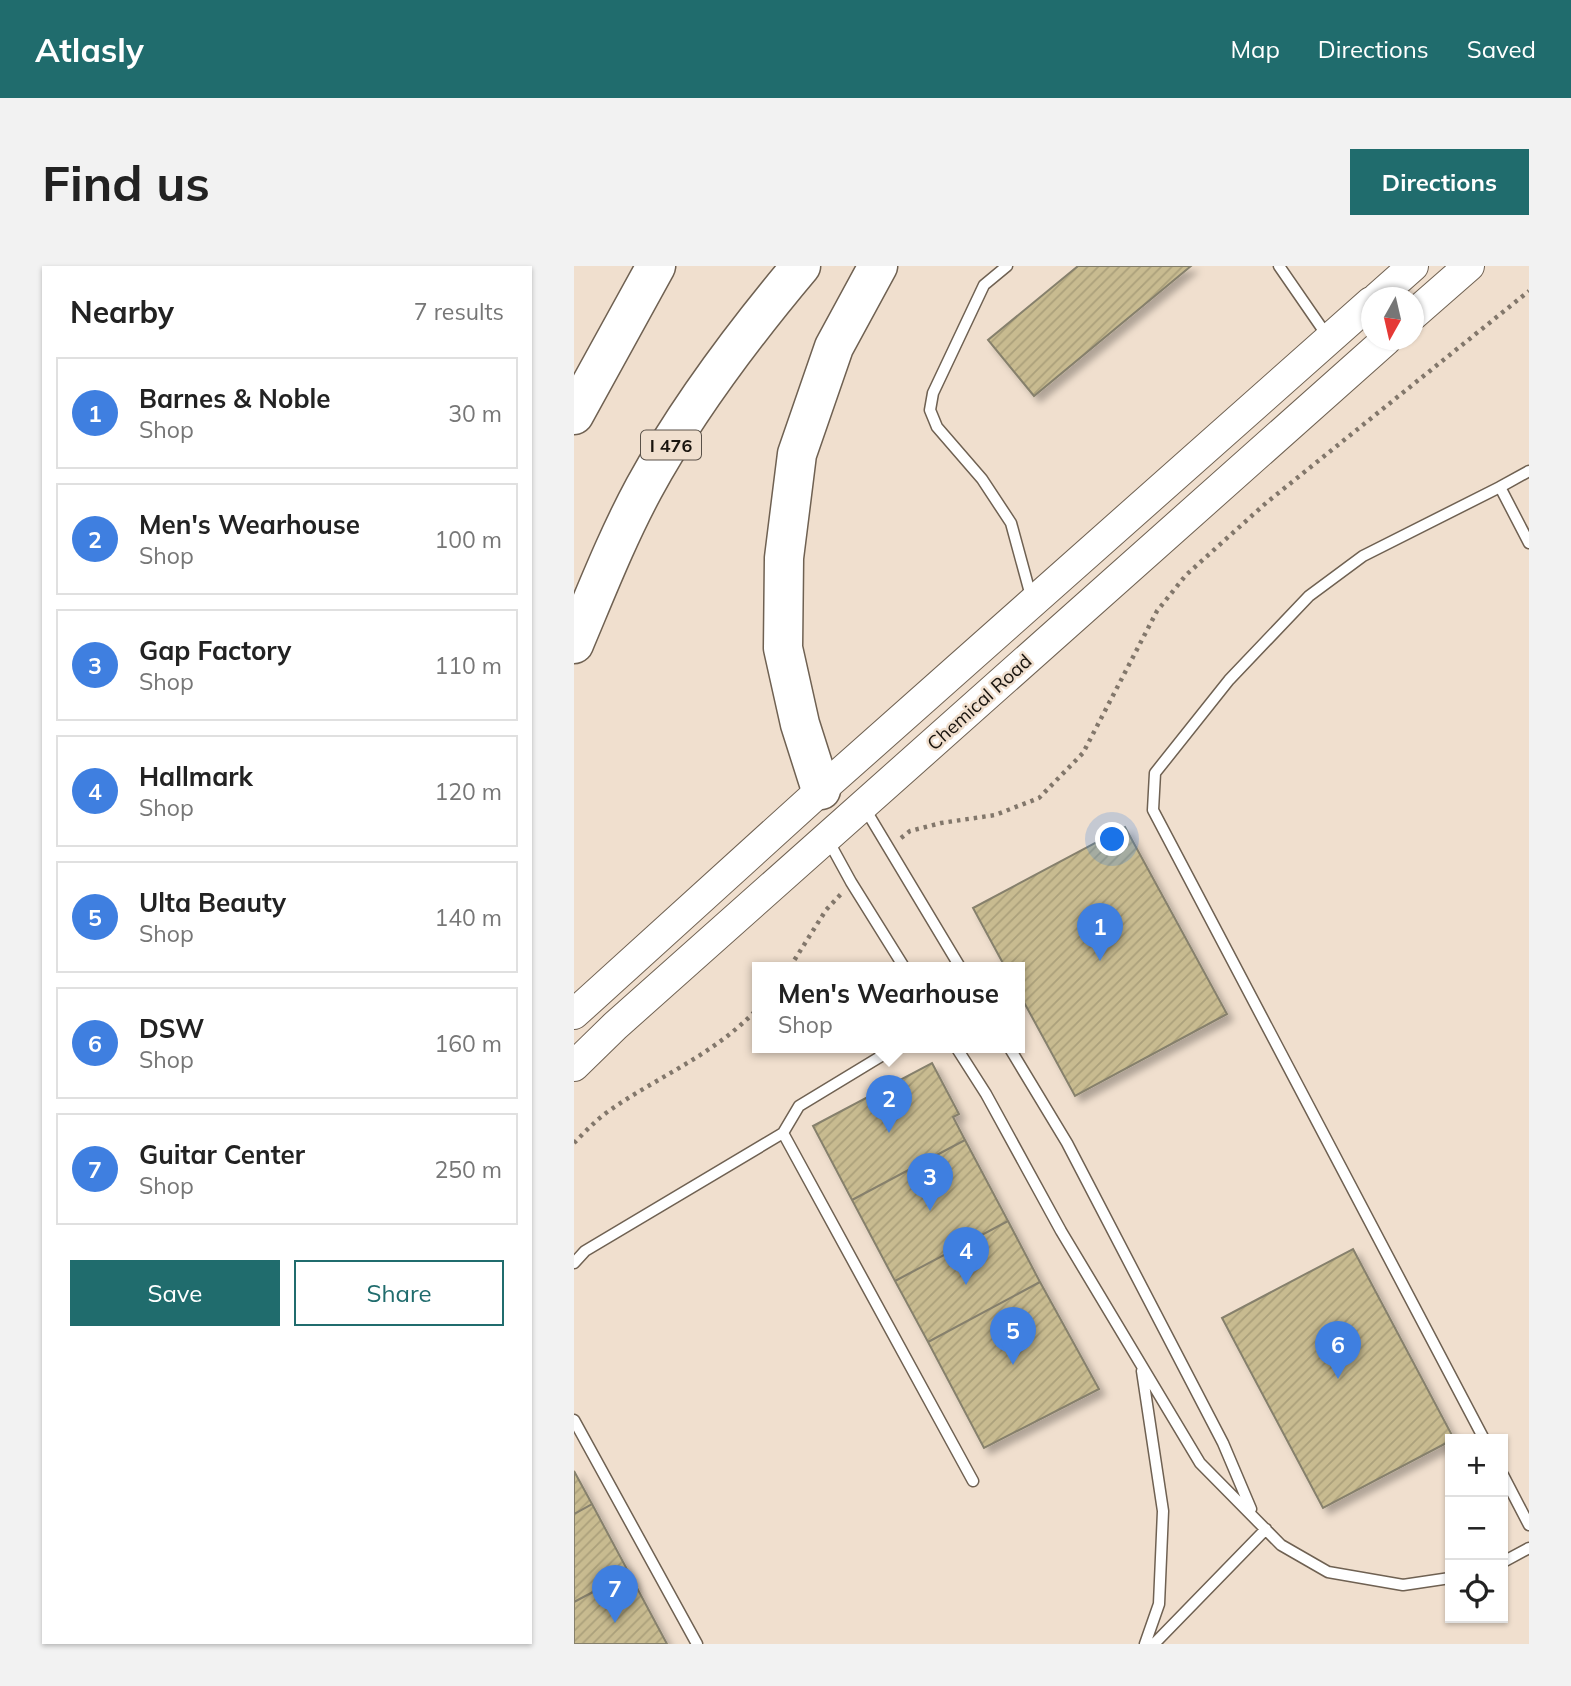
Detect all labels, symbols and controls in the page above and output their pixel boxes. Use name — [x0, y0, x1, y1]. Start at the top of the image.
text: Atlasly — [35, 29, 144, 70]
text: Map — [1230, 34, 1280, 64]
text: Directions — [1318, 34, 1429, 64]
text: Saved — [1467, 34, 1536, 64]
button: Directions — [1350, 149, 1529, 215]
text: Find us — [42, 152, 210, 213]
north arrow — [1361, 287, 1424, 350]
text: Nearby — [70, 293, 174, 331]
text: 7 results — [414, 297, 504, 326]
text: Barnes & Noble — [139, 382, 331, 415]
text: 1 — [88, 399, 102, 428]
text: 30 m — [448, 399, 502, 428]
text: Shop — [139, 415, 194, 444]
road number: I 476 — [641, 430, 701, 460]
text: Men's Wearhouse — [139, 508, 360, 541]
text: 2 — [88, 525, 102, 554]
text: 100 m — [434, 525, 502, 554]
text: Shop — [139, 541, 194, 570]
text: Gap Factory — [139, 634, 291, 667]
street label: Chemical Road — [922, 649, 1036, 755]
text: 3 — [88, 651, 102, 680]
text: 110 m — [434, 651, 502, 680]
text: Shop — [139, 667, 194, 696]
text: Hallmark — [139, 760, 253, 793]
text: 4 — [88, 777, 102, 806]
text: 120 m — [434, 777, 502, 806]
text: Shop — [139, 793, 194, 822]
your location — [1095, 822, 1129, 856]
text: Ulta Beauty — [139, 886, 286, 919]
text: 5 — [88, 903, 102, 932]
text: 140 m — [434, 903, 502, 932]
pin: 1 — [1077, 903, 1123, 961]
text: Shop — [139, 919, 194, 948]
popup — [752, 962, 1025, 1053]
text: Men's Wearhouse — [778, 977, 999, 1010]
text: Shop — [778, 1010, 833, 1039]
text: DSW — [139, 1012, 204, 1045]
text: 6 — [88, 1029, 102, 1058]
text: 160 m — [434, 1029, 502, 1058]
text: Shop — [139, 1045, 194, 1074]
pin: 2 — [866, 1075, 912, 1133]
text: Guitar Center — [139, 1138, 305, 1171]
pin: 3 — [907, 1153, 953, 1211]
text: 7 — [88, 1155, 102, 1184]
text: 250 m — [434, 1155, 502, 1184]
text: Shop — [139, 1171, 194, 1200]
pin: 4 — [943, 1227, 989, 1285]
button: Save — [70, 1260, 280, 1326]
button: Share — [294, 1260, 504, 1326]
pin: 5 — [990, 1307, 1036, 1365]
pin: 6 — [1315, 1321, 1361, 1379]
map controls — [1445, 1434, 1508, 1623]
button: + — [1445, 1434, 1508, 1497]
button: − — [1445, 1497, 1508, 1560]
button: locate — [1445, 1560, 1508, 1623]
pin: 7 — [592, 1565, 638, 1623]

